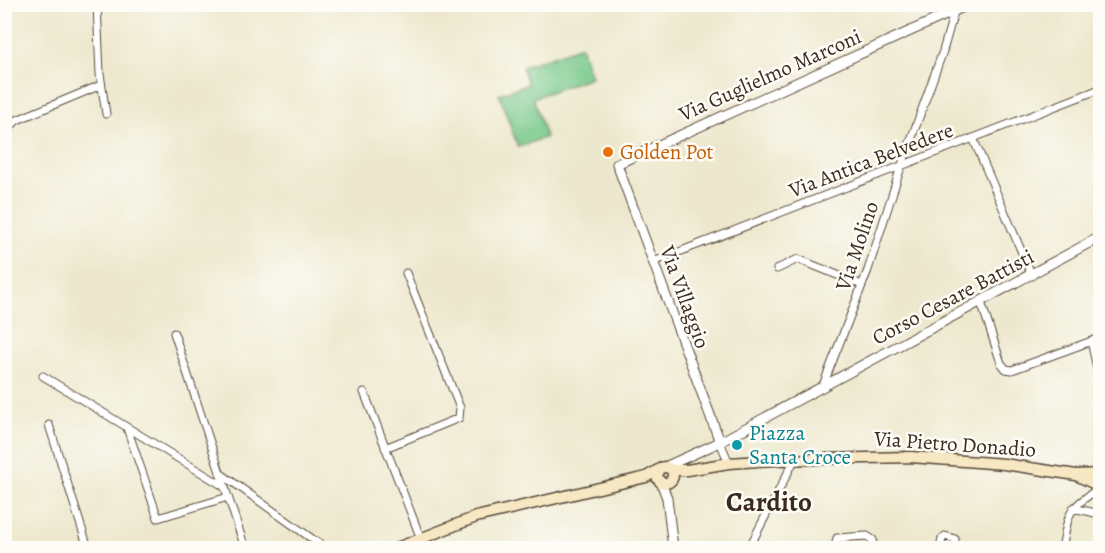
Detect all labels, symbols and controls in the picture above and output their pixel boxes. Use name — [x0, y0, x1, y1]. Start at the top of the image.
street label: Via Guglielmo Marconi — [674, 22, 866, 128]
street label: Via Antica Belvedere — [784, 116, 957, 205]
place label: Golden Pot — [620, 138, 714, 166]
marker: Golden Pot — [601, 145, 615, 159]
street label: Via Molino — [828, 198, 885, 295]
street label: Via Villaggio — [653, 241, 716, 352]
street label: Corso Cesare Battisti — [867, 242, 1039, 351]
place label: Piazza Santa Croce — [749, 419, 851, 471]
street label: Via Pietro Donadio — [872, 424, 1037, 464]
marker: Piazza Santa Croce — [730, 438, 744, 452]
district label: Cardito — [726, 484, 812, 520]

